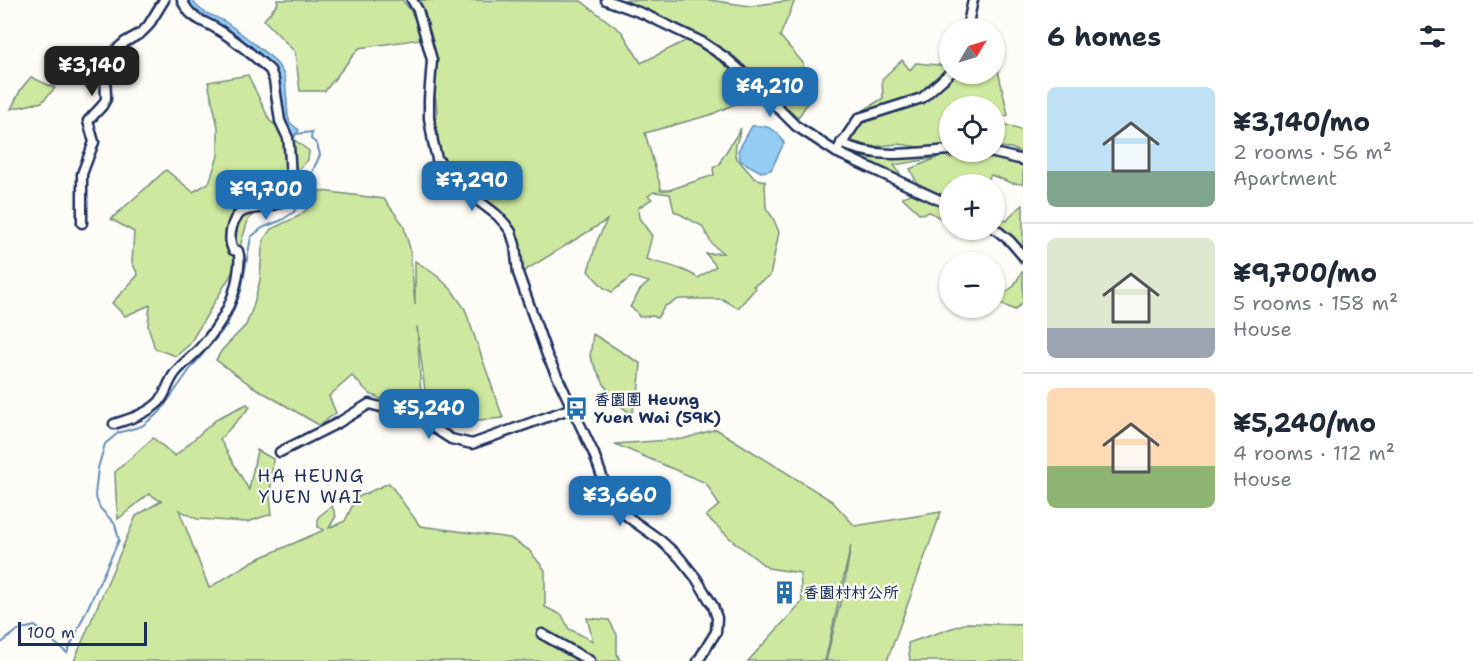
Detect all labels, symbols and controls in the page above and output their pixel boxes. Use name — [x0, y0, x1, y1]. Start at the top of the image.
north arrow — [939, 18, 1005, 84]
map controls — [939, 18, 1005, 318]
text: 6 homes — [1047, 19, 1161, 54]
icon: filters — [1416, 20, 1449, 53]
pin: ¥3,140 — [43, 46, 141, 97]
text: ¥3,140 — [58, 52, 126, 78]
pin: ¥4,210 — [721, 67, 819, 118]
text: ¥4,210 — [736, 73, 804, 99]
button: locate — [939, 96, 1005, 162]
text: ¥3,140/mo — [1233, 104, 1370, 139]
icon: home — [1095, 111, 1167, 183]
text: 2 rooms · 56 m² — [1233, 139, 1392, 165]
pin: ¥7,290 — [423, 161, 521, 212]
text: Apartment — [1233, 165, 1337, 191]
text: ¥7,290 — [436, 167, 508, 193]
pin: ¥9,700 — [217, 170, 315, 221]
button: + — [939, 174, 1005, 240]
text: ¥9,700 — [230, 176, 302, 202]
button: − — [939, 252, 1005, 318]
text: ¥9,700/mo — [1233, 255, 1377, 290]
icon: home — [1095, 262, 1167, 334]
text: 5 rooms · 158 m² — [1233, 290, 1398, 316]
text: House — [1233, 316, 1292, 342]
pin: ¥5,240 — [380, 389, 478, 440]
place label: 香園圍 Heung Yuen Wai (59K) — [594, 389, 721, 428]
text: ¥5,240 — [393, 395, 465, 421]
bus stop icon: 香園圍 Heung Yuen Wai (59K) — [563, 395, 589, 421]
text: ¥5,240/mo — [1233, 405, 1376, 440]
icon: home — [1095, 412, 1167, 484]
text: 4 rooms · 112 m² — [1233, 440, 1395, 466]
district label: HA HEUNG YUEN WAI — [257, 464, 365, 509]
text: House — [1233, 466, 1292, 492]
pin: ¥3,660 — [571, 476, 669, 527]
text: ¥3,660 — [583, 482, 657, 508]
building icon: 香園村村公所 — [772, 579, 798, 605]
place label: 香園村村公所 — [803, 582, 899, 603]
scale bar — [18, 619, 147, 646]
text: 100 m — [27, 622, 75, 643]

